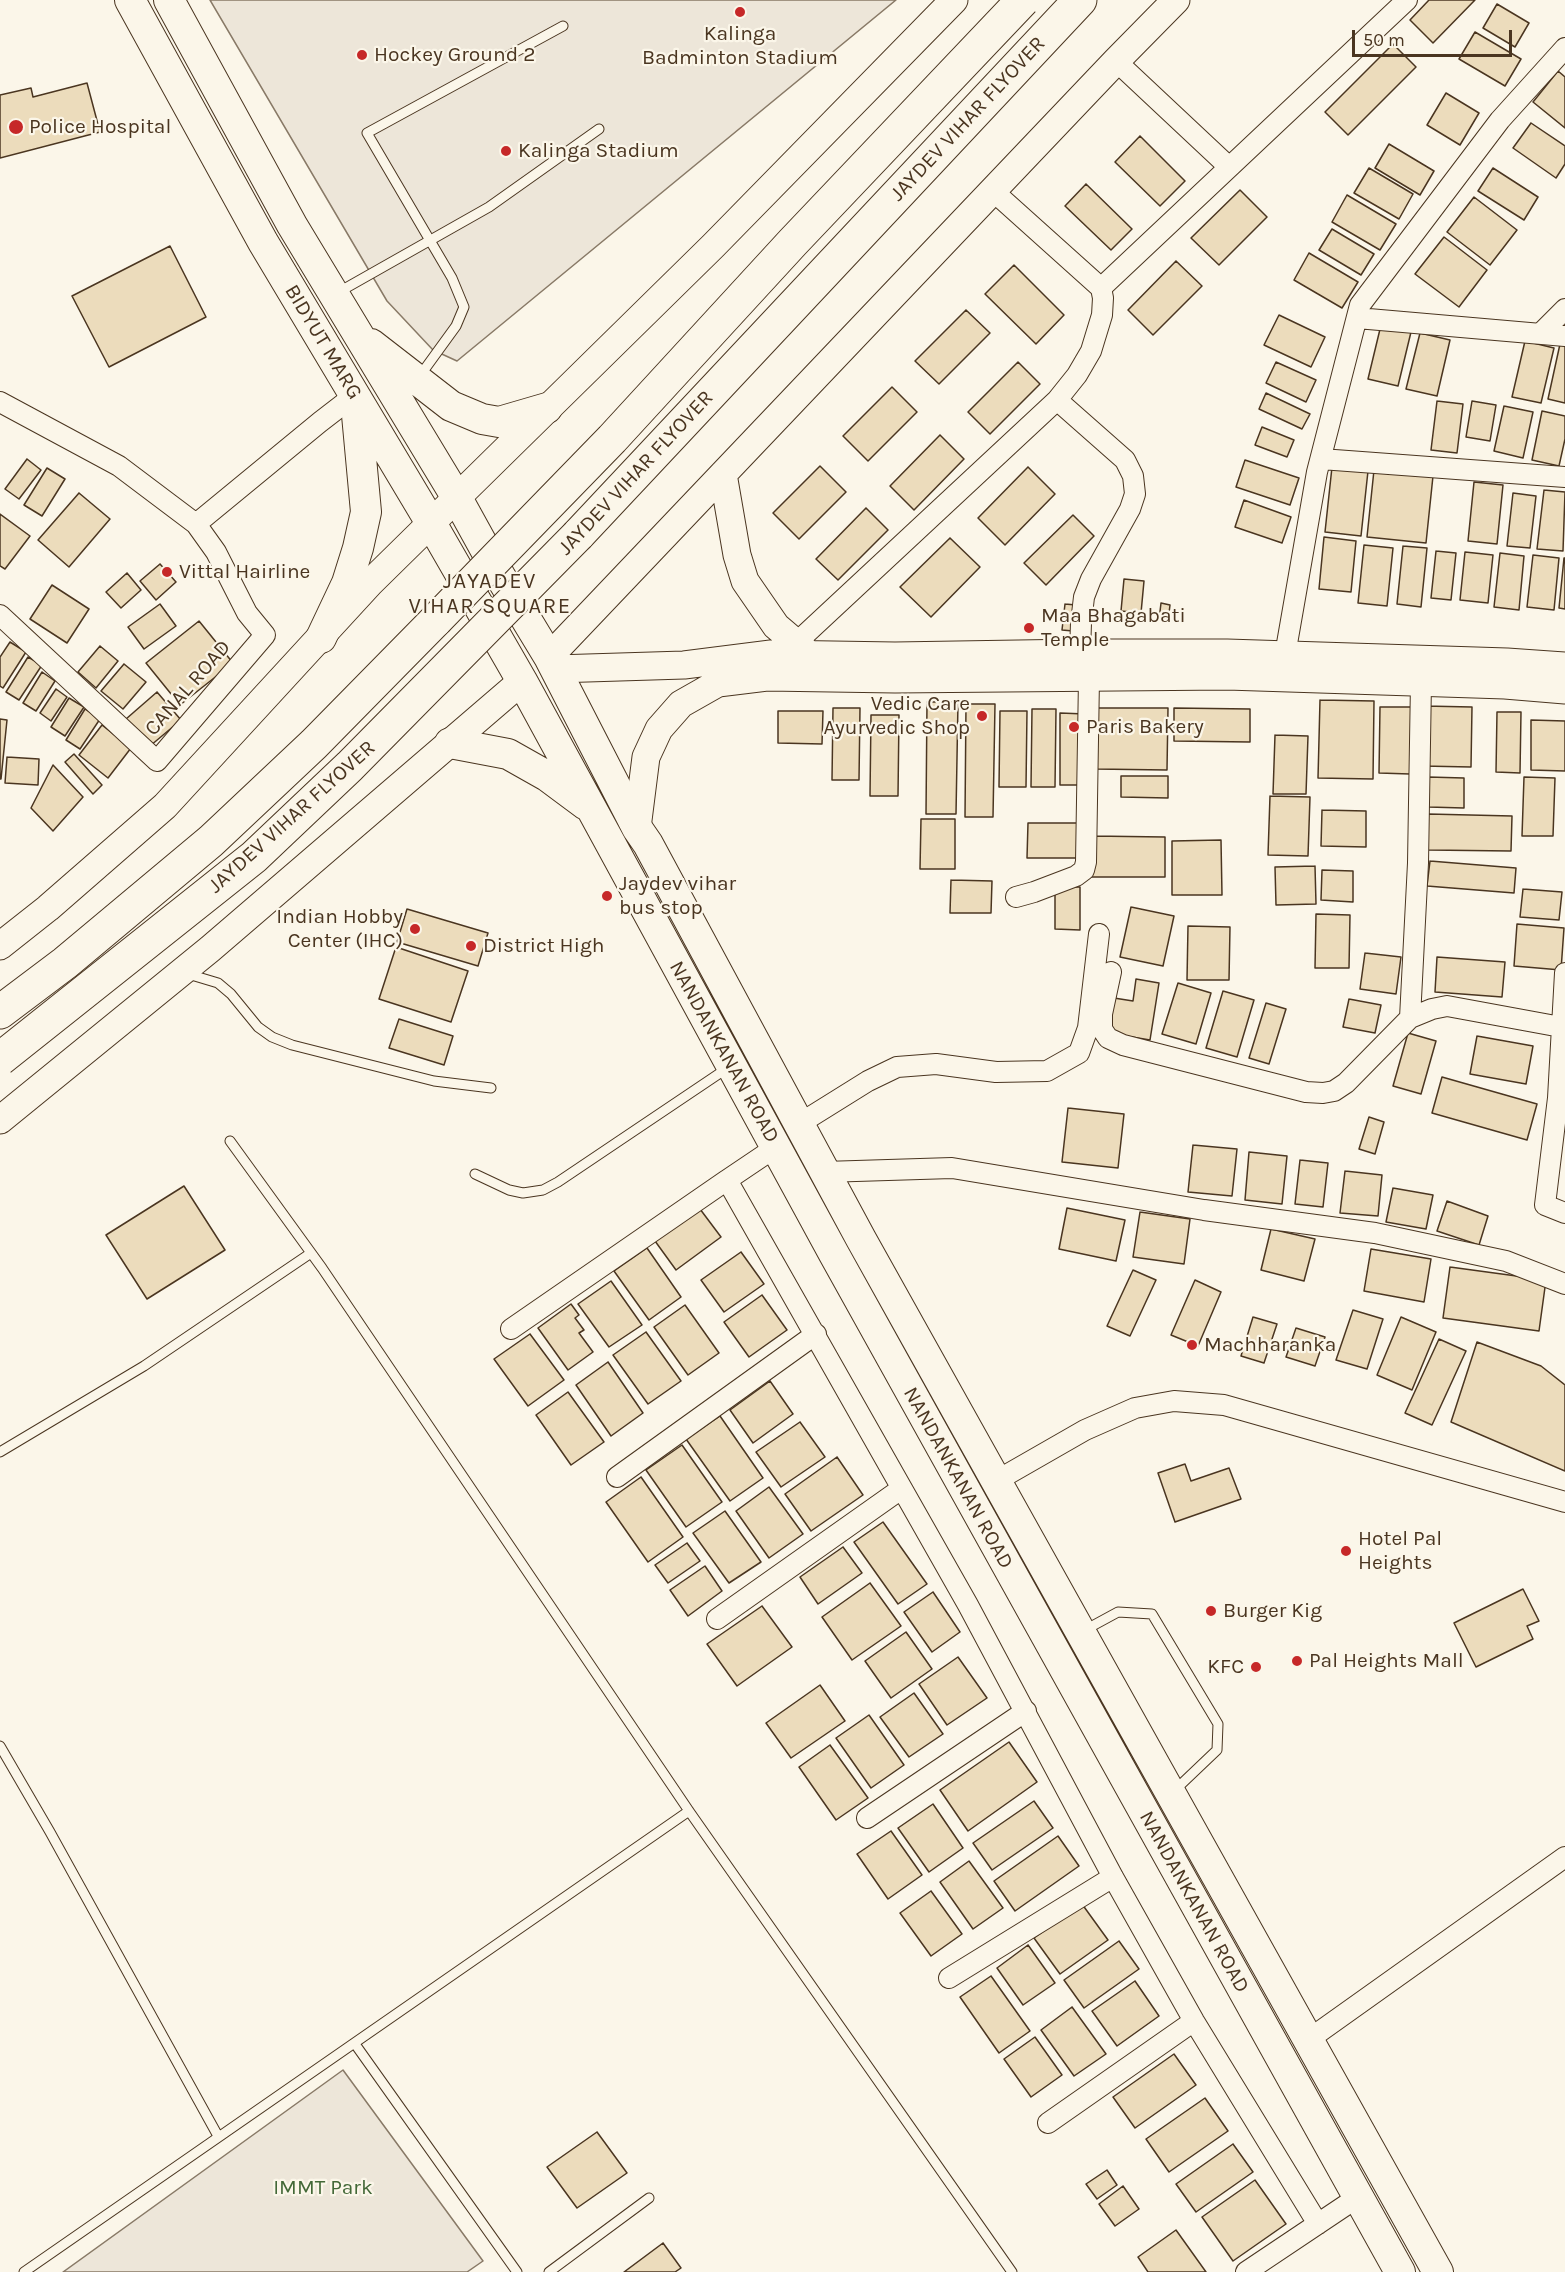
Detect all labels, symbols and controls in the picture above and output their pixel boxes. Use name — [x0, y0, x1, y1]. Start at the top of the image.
marker: Kalinga Badminton Stadium — [733, 5, 747, 19]
scale bar — [1355, 18, 1516, 56]
place label: Kalinga Badminton Stadium — [642, 21, 838, 71]
text: 50 m — [1363, 29, 1405, 51]
street label: JAYDEV VIHAR FLYOVER — [885, 31, 1051, 207]
place label: Hockey Ground 2 — [374, 42, 535, 68]
marker: Hockey Ground 2 — [355, 48, 369, 62]
place label: Police Hospital — [29, 114, 171, 140]
marker: Police Hospital — [7, 118, 25, 136]
place label: Kalinga Stadium — [518, 138, 679, 164]
marker: Kalinga Stadium — [499, 144, 513, 158]
street label: BIDYUT MARG — [279, 280, 367, 404]
street label: JAYDEV VIHAR FLYOVER — [553, 385, 719, 561]
place label: Vittal Hairline — [179, 559, 310, 585]
marker: Vittal Hairline — [160, 565, 174, 579]
district label: JAYADEV VIHAR SQUARE — [408, 569, 572, 620]
place label: Maa Bhagabati Temple — [1041, 603, 1186, 653]
marker: Maa Bhagabati Temple — [1022, 621, 1036, 635]
street label: CANAL ROAD — [140, 635, 236, 741]
place label: Vedic Care Ayurvedic Shop — [823, 691, 970, 741]
marker: Vedic Care Ayurvedic Shop — [975, 709, 989, 723]
place label: Paris Bakery — [1086, 714, 1204, 740]
marker: Paris Bakery — [1067, 720, 1081, 734]
street label: JAYDEV VIHAR FLYOVER — [203, 735, 381, 899]
place label: Jaydev vihar bus stop — [619, 871, 736, 921]
marker: Jaydev vihar bus stop — [600, 889, 614, 903]
place label: Indian Hobby Center (IHC) — [276, 904, 403, 954]
marker: Indian Hobby Center (IHC) — [408, 922, 422, 936]
place label: District High — [483, 933, 604, 959]
marker: District High — [464, 939, 478, 953]
street label: NANDANKANAN ROAD — [664, 957, 784, 1147]
place label: Machharanka — [1204, 1332, 1336, 1358]
marker: Machharanka — [1185, 1338, 1199, 1352]
street label: NANDANKANAN ROAD — [898, 1383, 1018, 1573]
place label: Hotel Pal Heights — [1358, 1526, 1442, 1576]
marker: Hotel Pal Heights — [1339, 1544, 1353, 1558]
place label: Burger Kig — [1223, 1598, 1322, 1624]
marker: Burger Kig — [1204, 1604, 1218, 1618]
place label: Pal Heights Mall — [1309, 1648, 1464, 1674]
place label: KFC — [1207, 1654, 1244, 1680]
marker: Pal Heights Mall — [1290, 1654, 1304, 1668]
marker: KFC — [1249, 1660, 1263, 1674]
street label: NANDANKANAN ROAD — [1134, 1807, 1254, 1997]
park label: IMMT Park — [273, 2175, 373, 2201]

